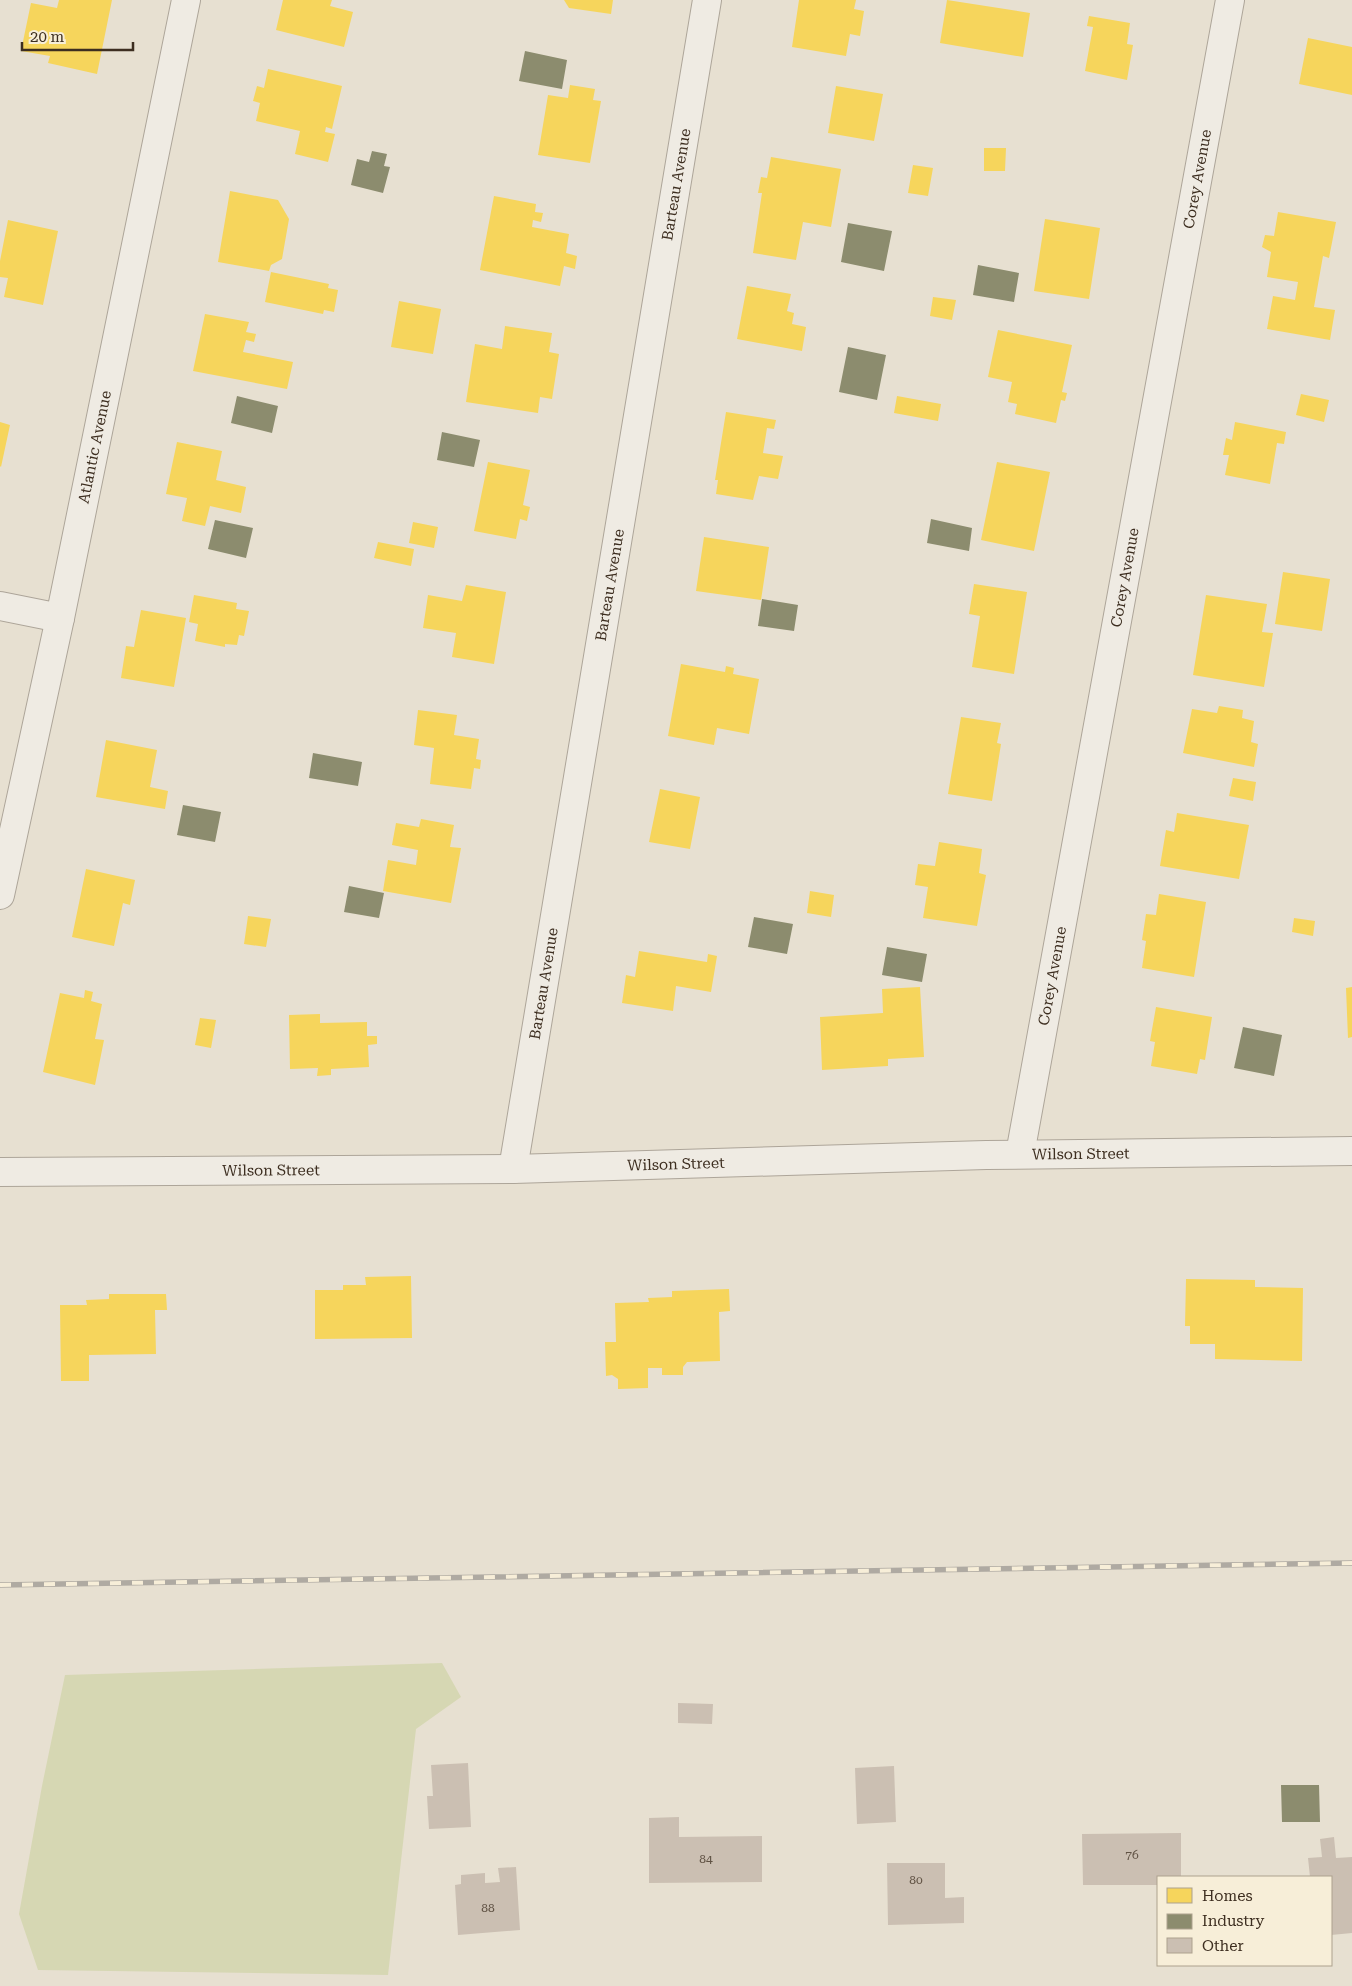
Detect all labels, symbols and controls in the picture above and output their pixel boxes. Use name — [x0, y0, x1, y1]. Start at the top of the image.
scale bar — [22, 20, 134, 52]
text: 20 m — [30, 28, 65, 46]
street label: Barteau Avenue — [658, 127, 695, 242]
street label: Corey Avenue — [1180, 128, 1215, 230]
street label: Atlantic Avenue — [75, 389, 115, 505]
street label: Corey Avenue — [1107, 526, 1143, 629]
street label: Barteau Avenue — [592, 528, 628, 642]
street label: Corey Avenue — [1035, 925, 1070, 1027]
street label: Barteau Avenue — [526, 926, 562, 1041]
street label: Wilson Street — [1032, 1144, 1130, 1163]
street label: Wilson Street — [627, 1154, 725, 1175]
street label: Wilson Street — [222, 1161, 320, 1180]
house number: 76 — [1125, 1848, 1139, 1862]
house number: 84 — [699, 1852, 713, 1866]
house number: 80 — [909, 1873, 923, 1887]
legend — [1157, 1876, 1332, 1966]
text: Homes — [1202, 1887, 1253, 1905]
house number: 88 — [481, 1901, 495, 1915]
text: Industry — [1202, 1912, 1264, 1930]
text: Other — [1202, 1937, 1244, 1955]

